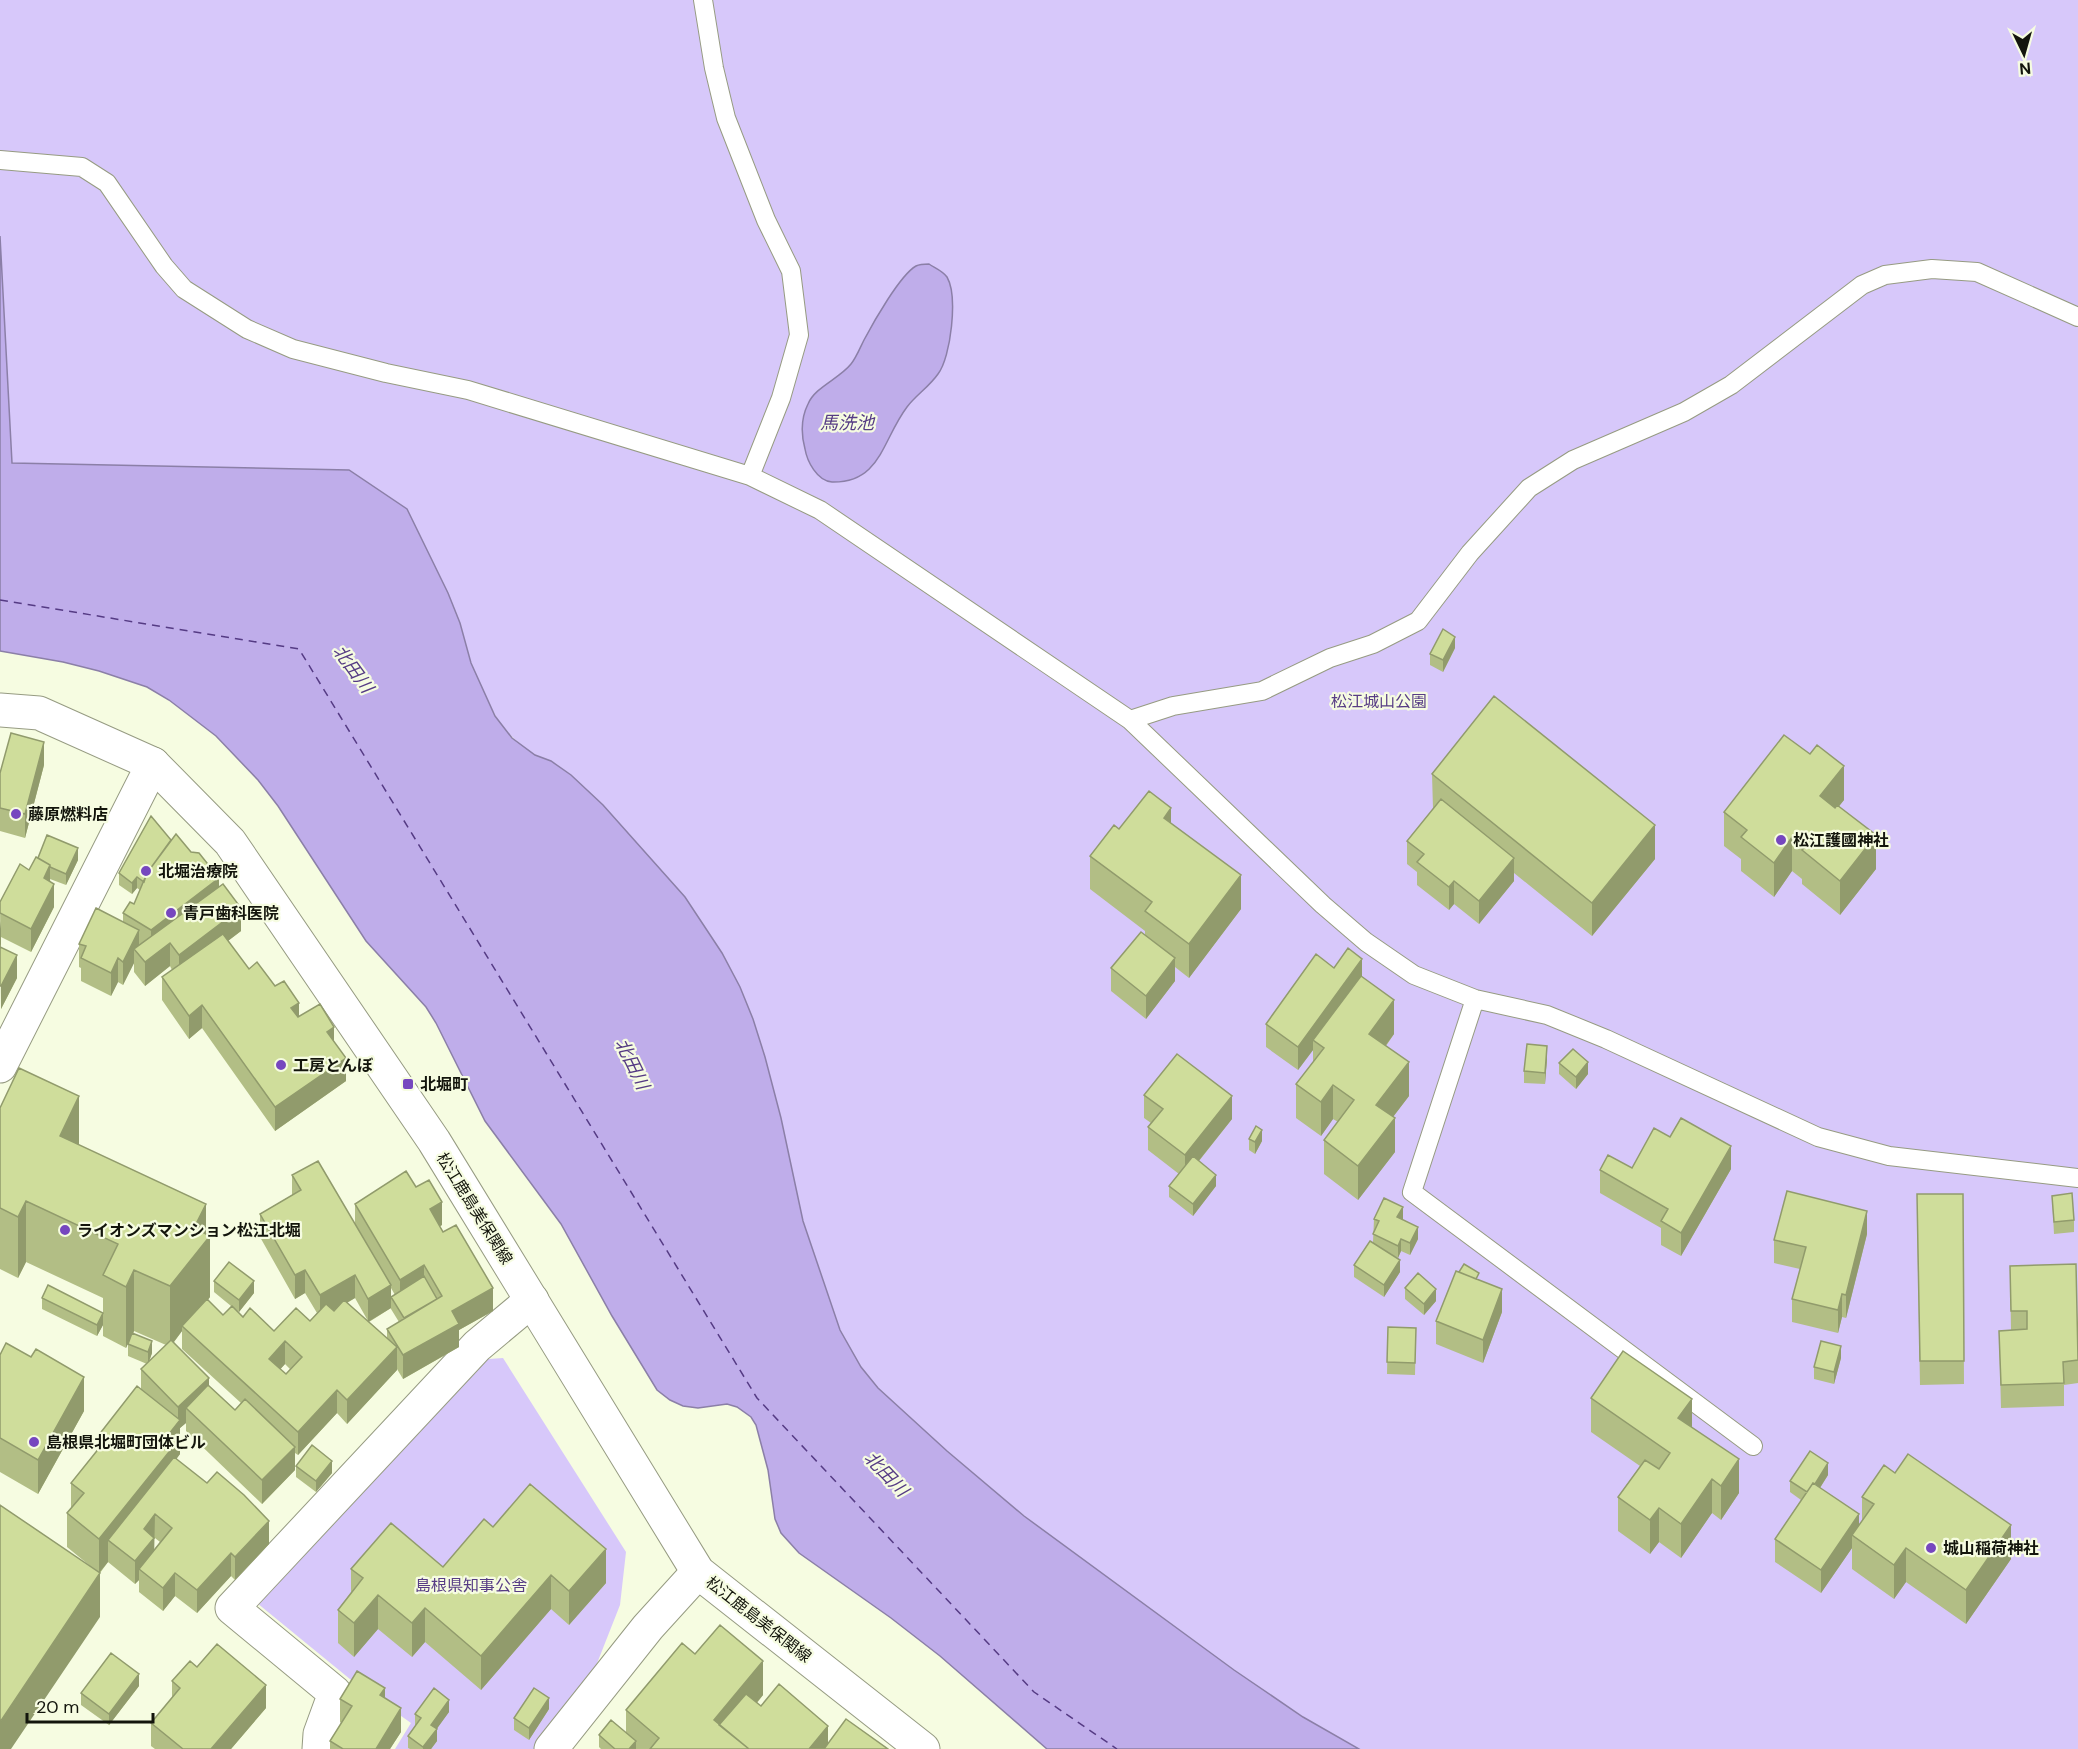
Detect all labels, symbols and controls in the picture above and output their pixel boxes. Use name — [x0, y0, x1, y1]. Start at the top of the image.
north arrow — [1994, 24, 2054, 84]
text: N — [2019, 57, 2032, 79]
water label: 馬洗池 — [820, 411, 876, 435]
water label: 北田川 — [327, 640, 380, 700]
park label: 松江城山公園 — [1331, 691, 1427, 712]
place label: 藤原燃料店 — [28, 804, 108, 825]
marker: 藤原燃料店 — [9, 807, 23, 821]
place label: 松江護國神社 — [1793, 830, 1889, 851]
marker: 松江護國神社 — [1774, 833, 1788, 847]
place label: 北堀治療院 — [158, 861, 238, 882]
marker: 北堀治療院 — [139, 864, 153, 878]
place label: 青戸歯科医院 — [183, 903, 279, 924]
marker: 青戸歯科医院 — [164, 906, 178, 920]
water label: 北田川 — [609, 1034, 655, 1095]
place label: 工房とんぼ — [293, 1055, 373, 1076]
marker: 工房とんぼ — [274, 1058, 288, 1072]
place label: 北堀町 — [420, 1074, 468, 1095]
marker: 北堀町 — [401, 1077, 415, 1091]
street label: 松江鹿島美保関線 — [432, 1148, 517, 1268]
place label: ライオンズマンション松江北堀 — [77, 1220, 301, 1241]
marker: ライオンズマンション松江北堀 — [58, 1223, 72, 1237]
place label: 島根県北堀町団体ビル — [46, 1432, 206, 1453]
marker: 島根県北堀町団体ビル — [27, 1435, 41, 1449]
water label: 北田川 — [859, 1446, 915, 1503]
place label: 城山稲荷神社 — [1943, 1538, 2039, 1559]
marker: 城山稲荷神社 — [1924, 1541, 1938, 1555]
street label: 松江鹿島美保関線 — [702, 1572, 816, 1667]
park label: 島根県知事公舎 — [415, 1575, 527, 1596]
scale bar — [27, 1686, 153, 1724]
text: 20 m — [36, 1695, 79, 1719]

